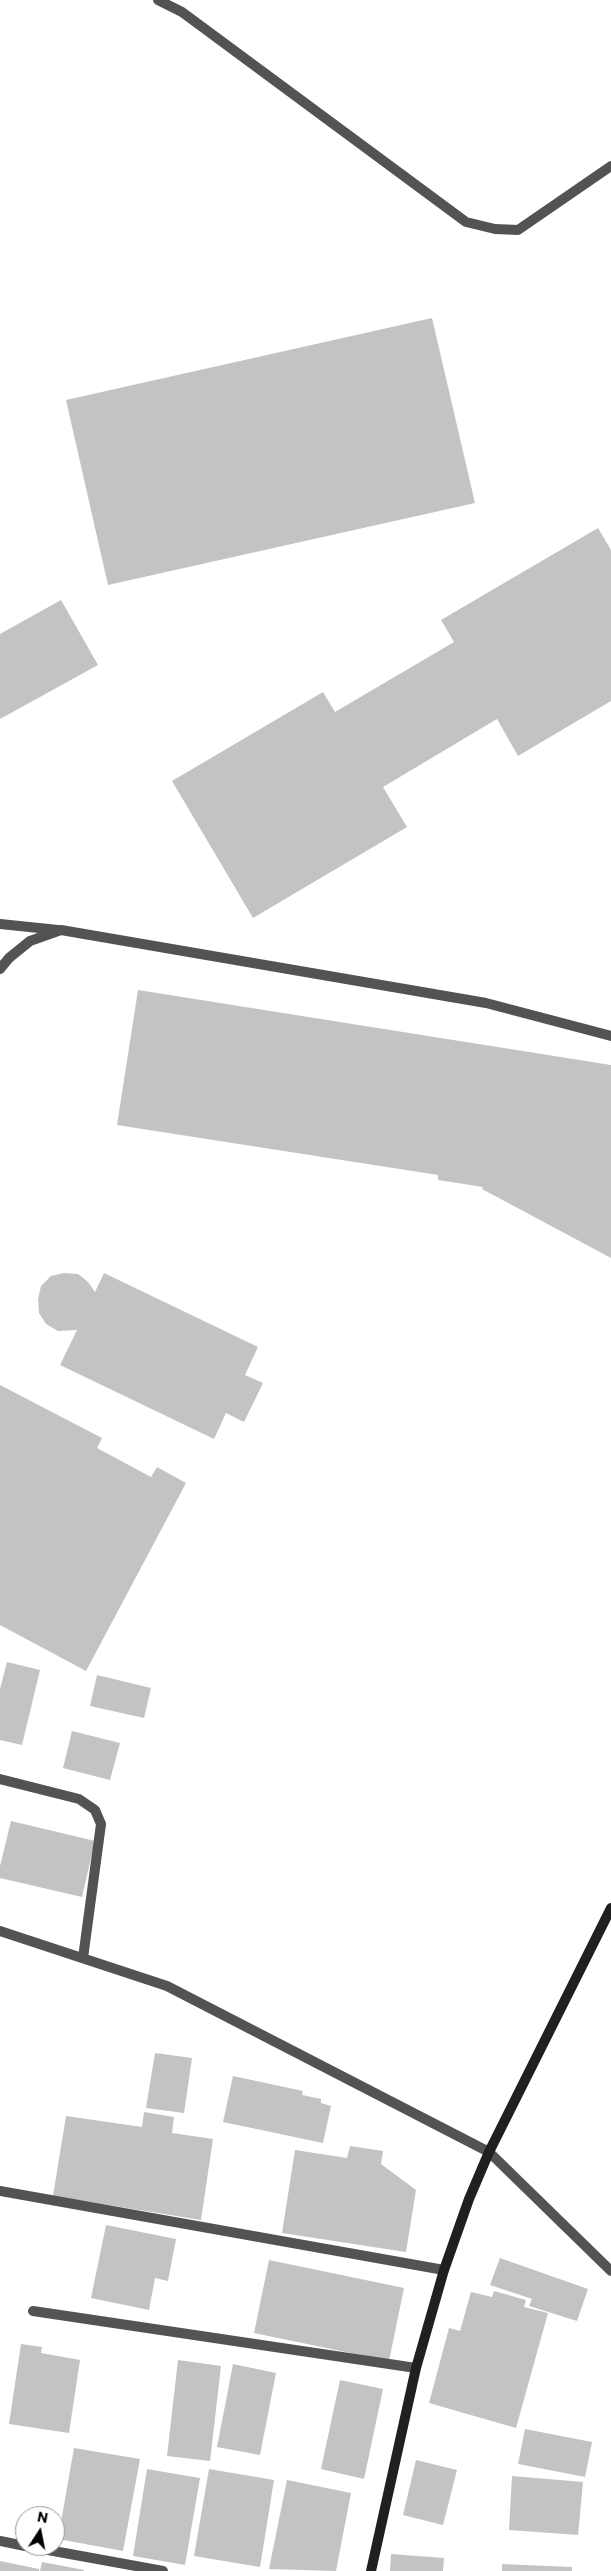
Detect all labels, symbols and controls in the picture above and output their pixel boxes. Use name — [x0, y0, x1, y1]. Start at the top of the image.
north arrow — [15, 2506, 65, 2556]
text: N — [36, 2507, 50, 2526]

